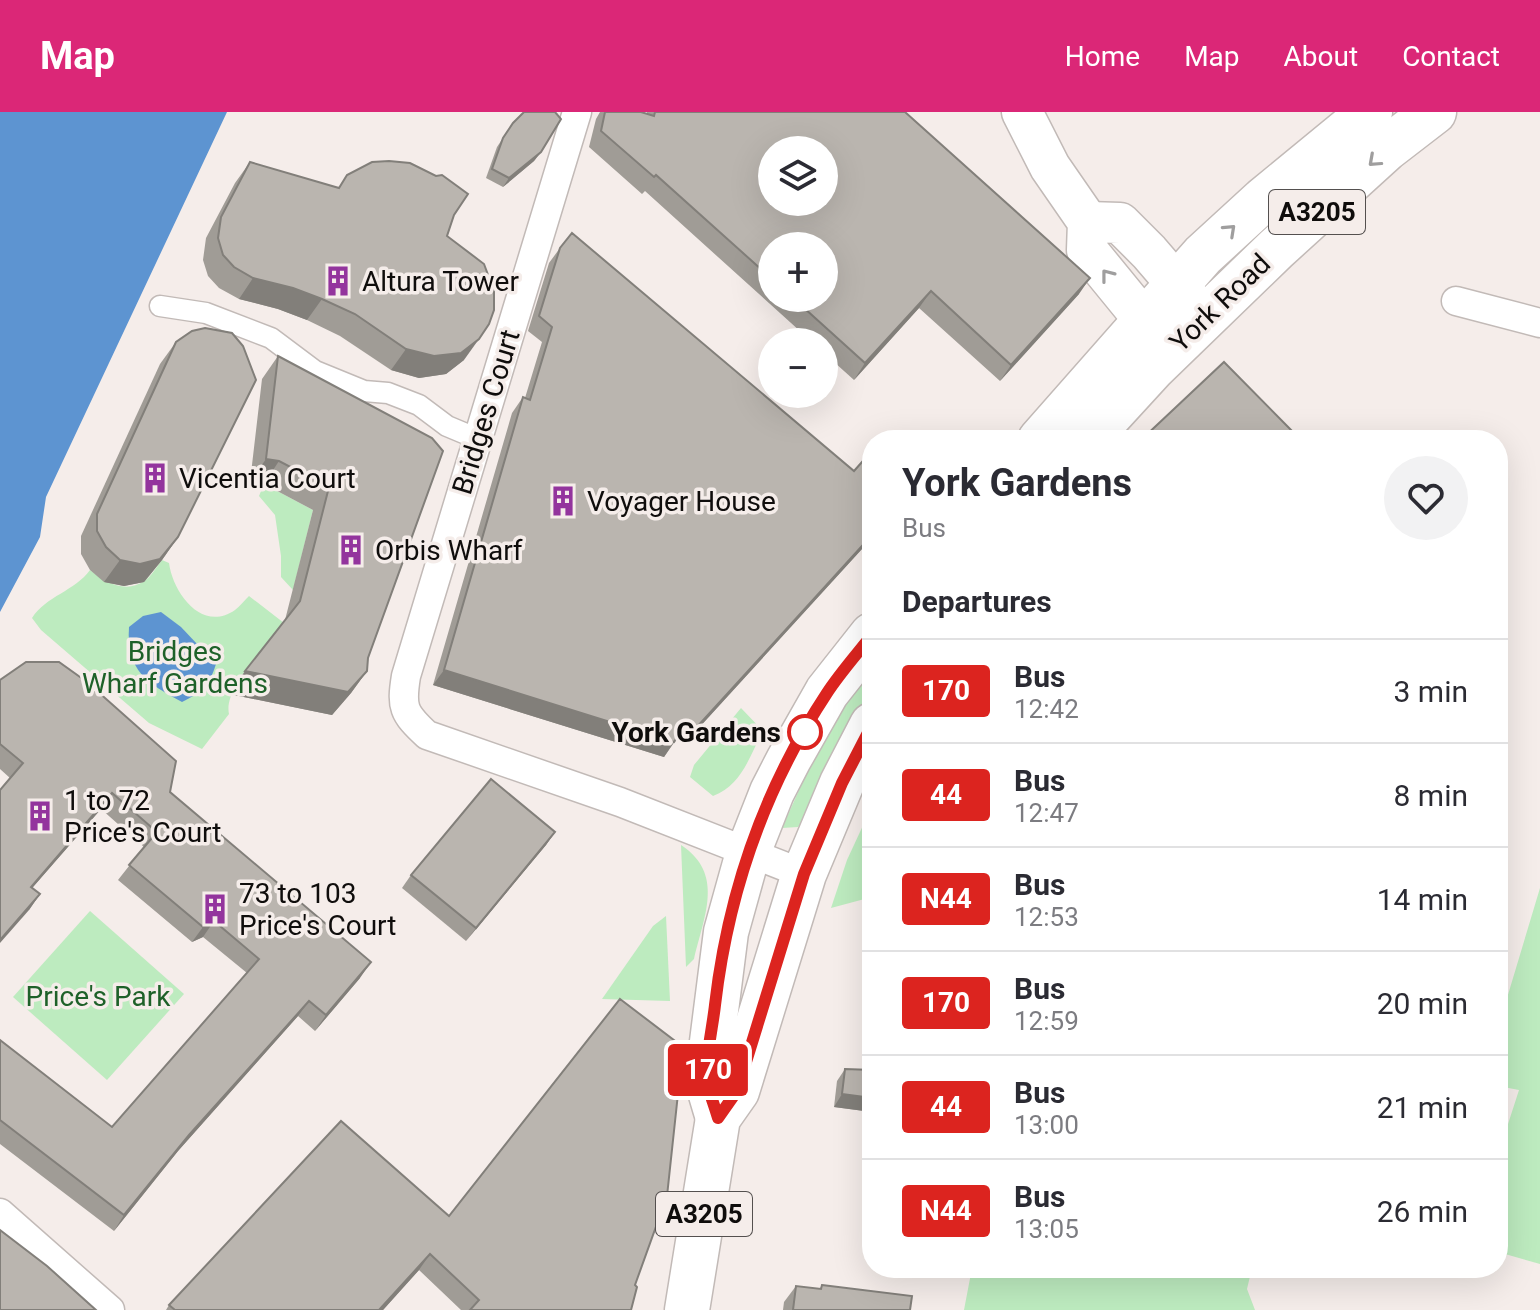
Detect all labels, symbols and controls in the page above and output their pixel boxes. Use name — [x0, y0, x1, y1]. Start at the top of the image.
text: Map — [40, 34, 115, 78]
text: Home — [1065, 40, 1140, 73]
text: Map — [1184, 40, 1240, 73]
text: About — [1284, 40, 1358, 73]
text: Contact — [1402, 40, 1500, 73]
map controls — [758, 136, 838, 408]
button: layers — [758, 136, 838, 216]
one-way arrow — [1368, 151, 1383, 166]
road number: A3205 — [1269, 190, 1365, 234]
one-way arrow — [1221, 225, 1236, 239]
button: + — [758, 232, 838, 312]
street label: York Road — [1163, 247, 1277, 359]
building icon: Altura Tower — [321, 264, 355, 298]
place label: Altura Tower — [362, 265, 519, 298]
one-way arrow — [1102, 269, 1116, 284]
street label: Bridges Court — [445, 326, 527, 498]
button: − — [758, 328, 838, 408]
button: heart — [1384, 456, 1468, 540]
building icon: Vicentia Court — [138, 461, 172, 495]
text: York Gardens — [902, 461, 1132, 505]
place label: Vicentia Court — [179, 462, 356, 495]
building icon: Voyager House — [546, 484, 580, 518]
place label: Voyager House — [587, 485, 776, 518]
text: Bus — [902, 513, 946, 543]
building icon: Orbis Wharf — [334, 533, 368, 567]
place label: Orbis Wharf — [375, 534, 523, 567]
text: Departures — [902, 584, 1052, 619]
park label: Bridges Wharf Gardens — [82, 635, 268, 700]
text: Bus — [1014, 659, 1065, 694]
text: 170 — [922, 674, 970, 707]
text: 3 min — [1394, 674, 1468, 709]
text: 12:42 — [1014, 694, 1079, 724]
marker: York Gardens — [788, 715, 822, 749]
place label: York Gardens — [612, 716, 781, 749]
text: Bus — [1014, 763, 1065, 798]
text: 44 — [930, 778, 962, 811]
text: 8 min — [1394, 778, 1468, 813]
place label: 1 to 72 Price's Court — [64, 784, 221, 849]
text: 12:47 — [1014, 798, 1079, 828]
building icon: 1 to 72 Price's Court — [23, 799, 57, 833]
text: Bus — [1014, 867, 1065, 902]
place label: 73 to 103 Price's Court — [239, 877, 396, 942]
text: N44 — [920, 882, 972, 915]
text: 14 min — [1377, 882, 1468, 917]
building icon: 73 to 103 Price's Court — [198, 892, 232, 926]
text: 12:53 — [1014, 902, 1079, 932]
text: Bus — [1014, 971, 1065, 1006]
park label: Price's Park — [26, 980, 171, 1013]
text: 170 — [922, 986, 970, 1019]
text: 20 min — [1377, 986, 1468, 1021]
text: 12:59 — [1014, 1006, 1079, 1036]
line badge: 170 — [662, 1044, 754, 1096]
text: 170 — [684, 1053, 732, 1086]
text: Bus — [1014, 1075, 1065, 1110]
text: 44 — [930, 1090, 962, 1123]
text: 21 min — [1377, 1090, 1468, 1125]
text: 13:00 — [1014, 1110, 1079, 1140]
text: Bus — [1014, 1179, 1065, 1214]
road number: A3205 — [656, 1192, 752, 1236]
text: N44 — [920, 1194, 972, 1227]
text: 26 min — [1377, 1194, 1468, 1229]
text: 13:05 — [1014, 1214, 1079, 1244]

